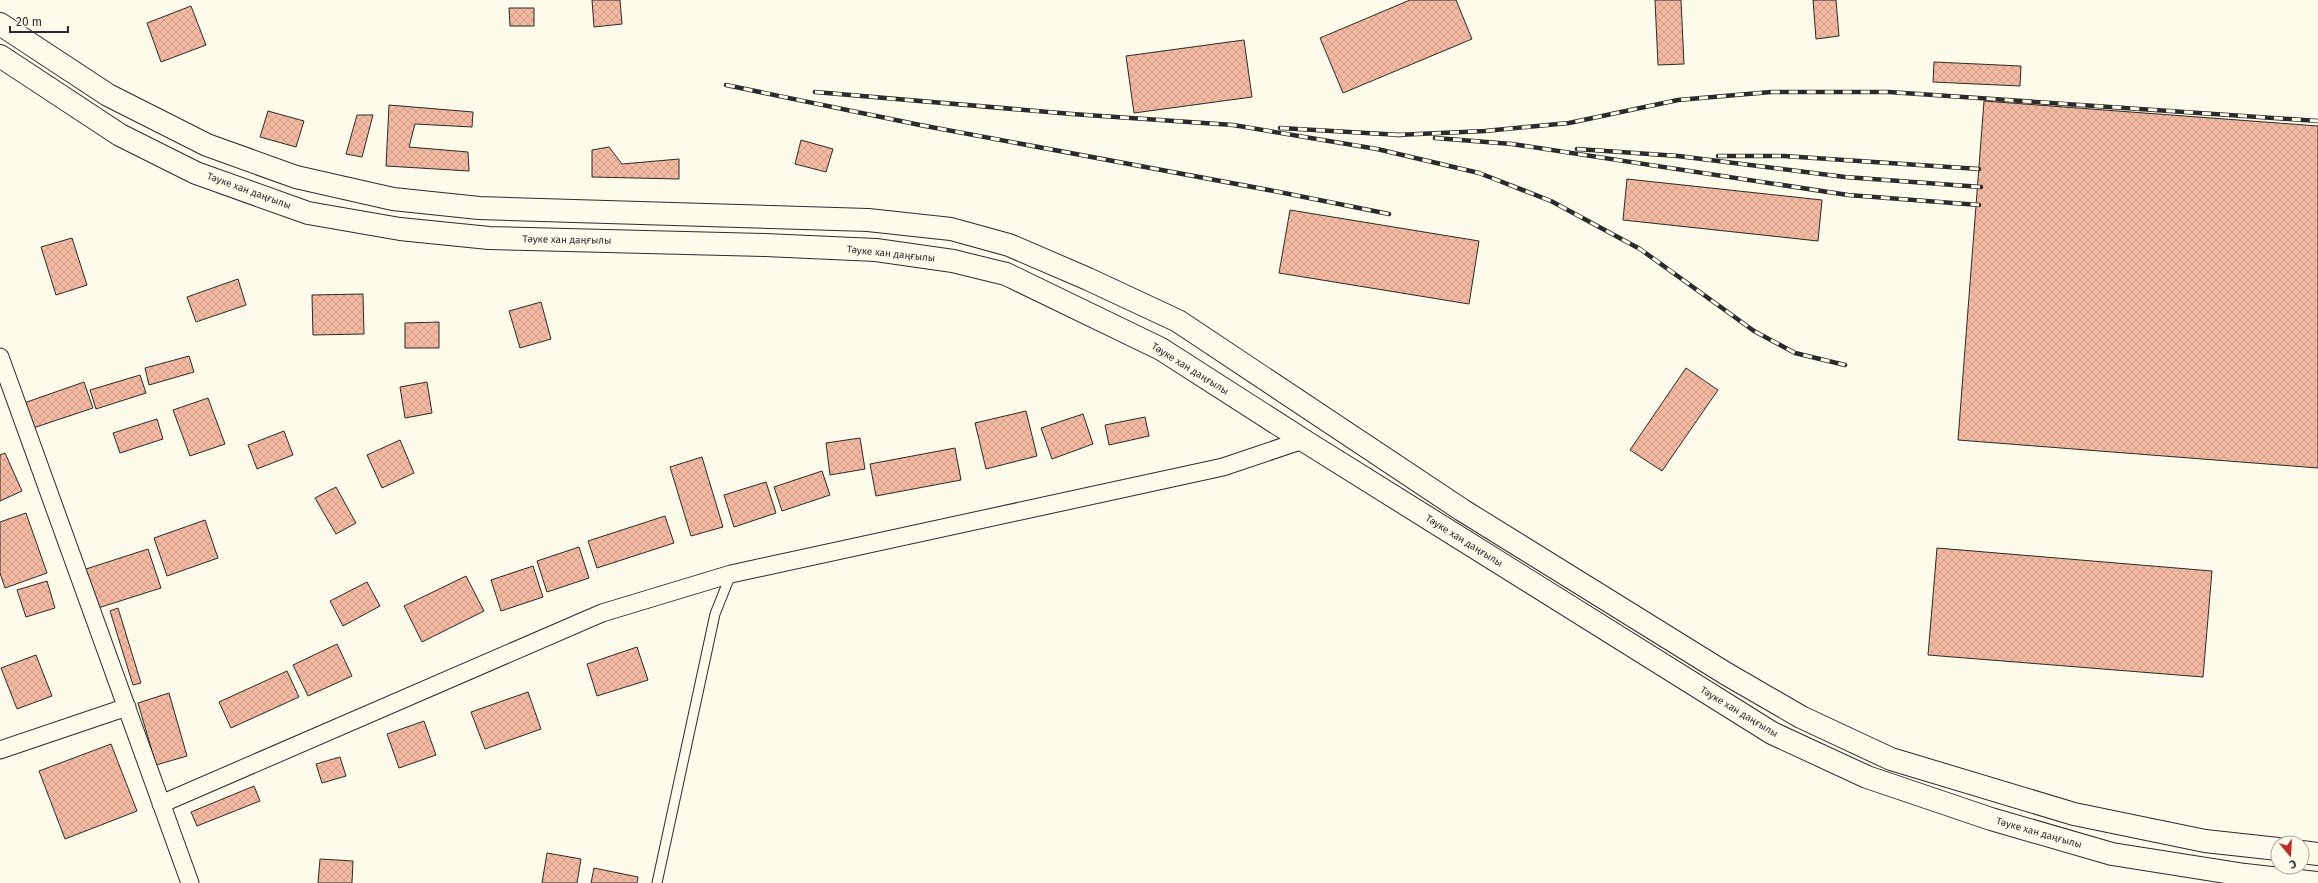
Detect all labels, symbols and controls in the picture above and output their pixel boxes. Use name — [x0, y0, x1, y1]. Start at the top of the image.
scale bar — [10, 8, 68, 34]
text: 20 m — [16, 15, 42, 29]
street label: Тәуке хан даңғылы — [205, 170, 293, 212]
street label: Тәуке хан даңғылы — [523, 233, 611, 247]
street label: Тәуке хан даңғылы — [846, 243, 936, 265]
street label: Тәуке хан даңғылы — [1149, 340, 1231, 398]
street label: Тәуке хан даңғылы — [1423, 512, 1505, 570]
street label: Тәуке хан даңғылы — [1698, 684, 1780, 740]
street label: Тәуке хан даңғылы — [1995, 815, 2083, 851]
north arrow — [2270, 835, 2310, 875]
text: С — [2287, 857, 2298, 871]

